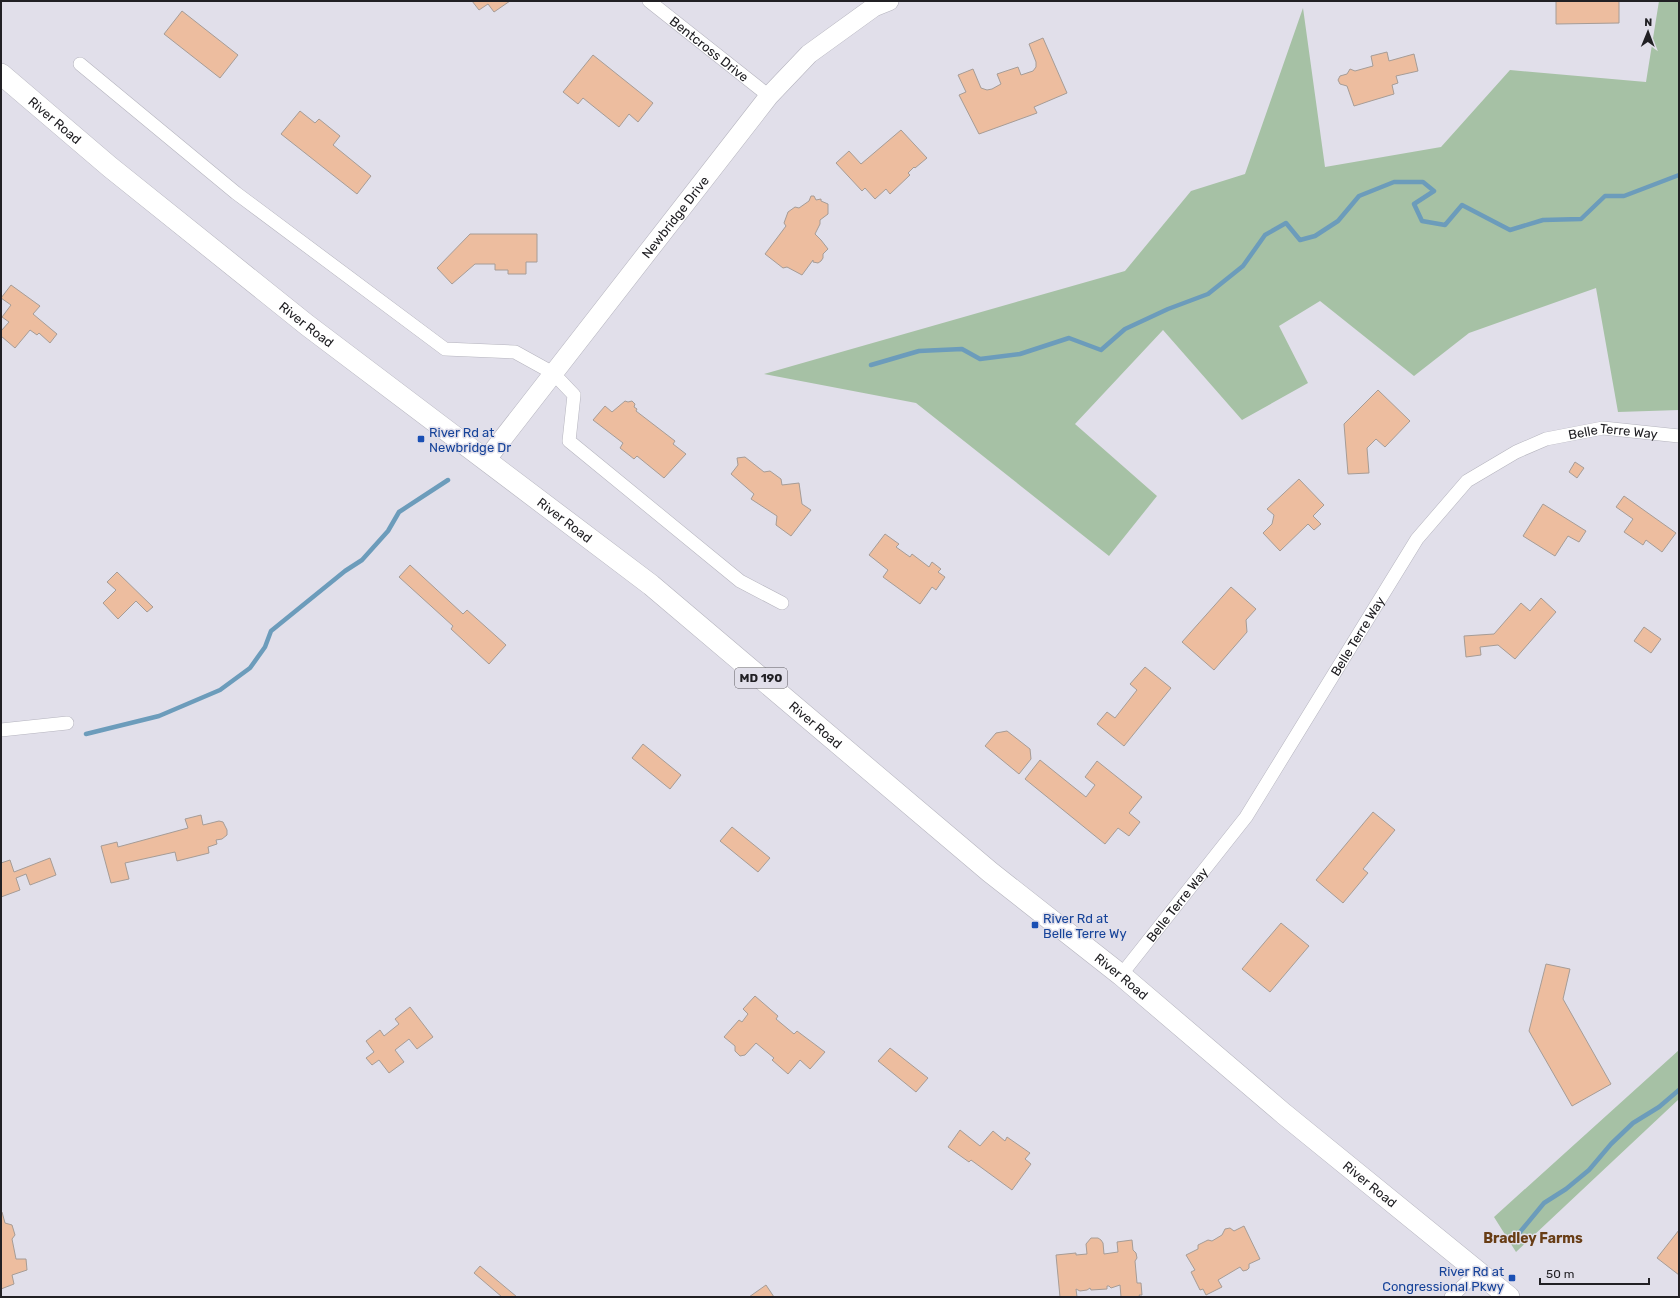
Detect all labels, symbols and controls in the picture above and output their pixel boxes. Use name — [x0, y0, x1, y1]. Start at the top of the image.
north arrow — [1628, 12, 1668, 52]
street label: Bentcross Drive — [667, 13, 751, 85]
text: N — [1644, 16, 1652, 29]
street label: River Road — [25, 94, 84, 147]
street label: Newbridge Drive — [639, 173, 712, 261]
street label: River Road — [276, 299, 336, 350]
street label: Belle Terre Way — [1567, 421, 1659, 443]
place label: River Rd at Newbridge Dr — [429, 425, 511, 456]
marker: River Rd at Newbridge Dr — [416, 434, 426, 444]
street label: River Road — [534, 495, 595, 546]
street label: Belle Terre Way — [1328, 594, 1388, 679]
road number: MD 190 — [735, 668, 787, 688]
street label: River Road — [786, 698, 845, 752]
street label: Belle Terre Way — [1143, 865, 1211, 945]
place label: River Rd at Belle Terre Wy — [1043, 911, 1127, 941]
marker: River Rd at Belle Terre Wy — [1030, 920, 1040, 930]
street label: River Road — [1092, 950, 1151, 1003]
street label: River Road — [1340, 1158, 1400, 1211]
district label: Bradley Farms — [1483, 1230, 1583, 1247]
scale bar — [1540, 1260, 1649, 1286]
place label: River Rd at Congressional Pkwy — [1382, 1264, 1504, 1295]
text: 50 m — [1546, 1267, 1574, 1281]
marker: River Rd at Congressional Pkwy — [1507, 1273, 1517, 1283]

